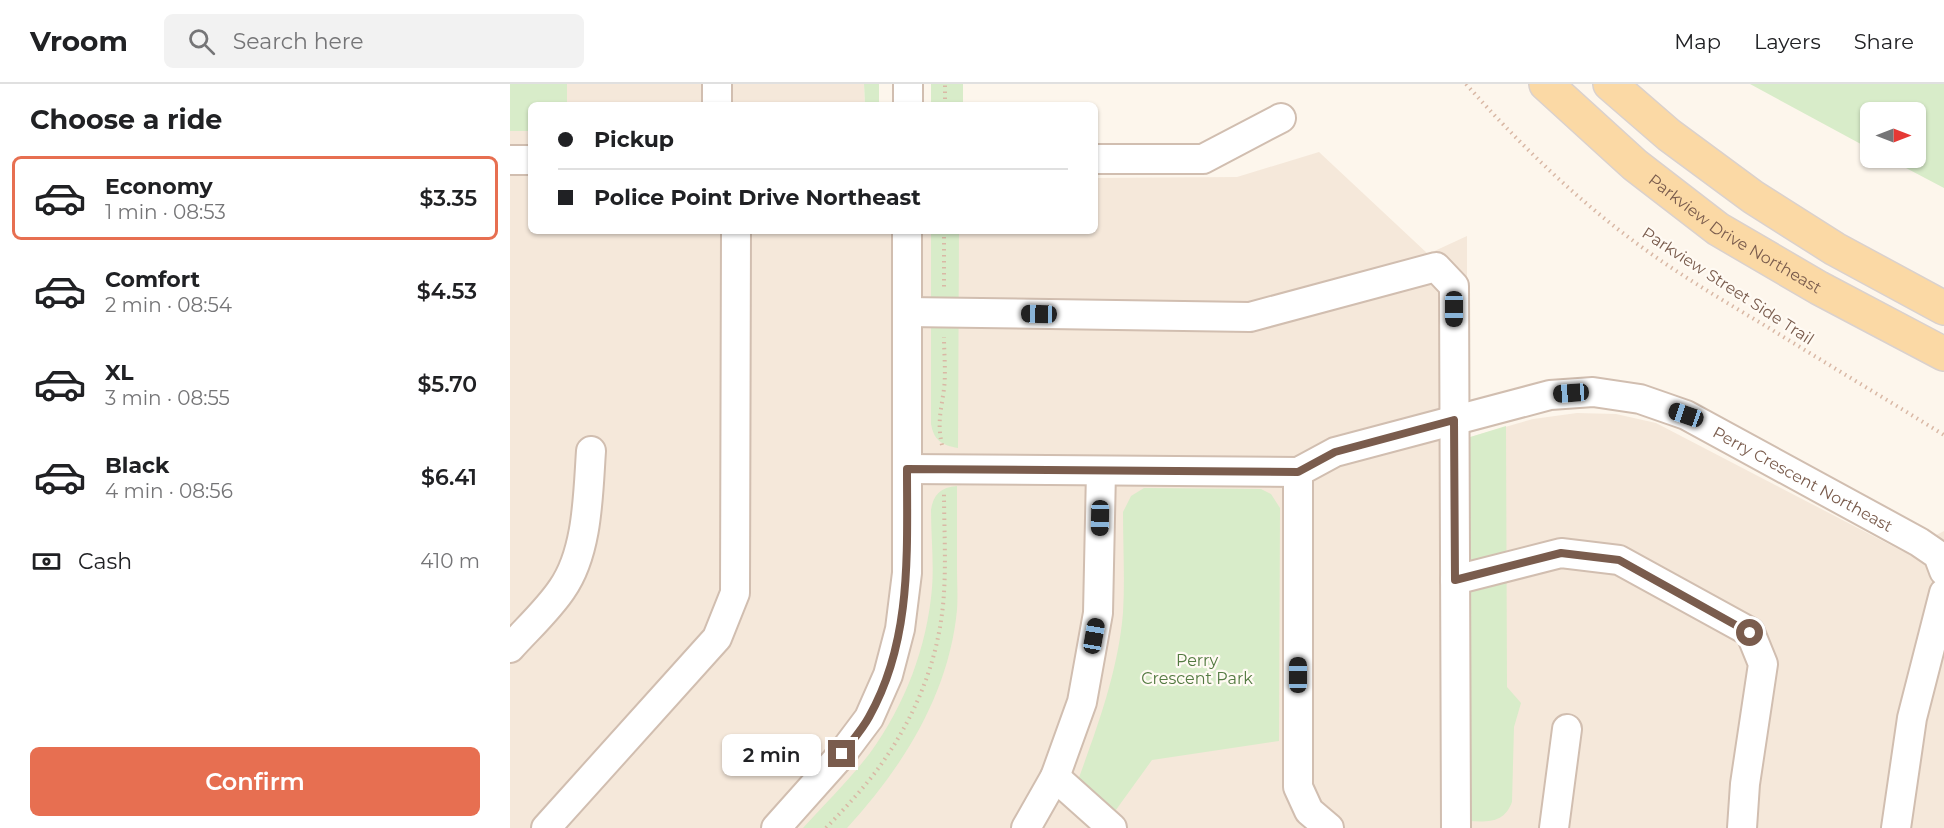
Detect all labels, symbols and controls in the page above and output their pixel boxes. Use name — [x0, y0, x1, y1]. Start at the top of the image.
search box — [164, 14, 584, 68]
text: Vroom — [30, 24, 128, 58]
icon: search — [185, 25, 218, 58]
text: Search here — [233, 28, 364, 55]
text: Map — [1674, 29, 1721, 54]
text: Layers — [1754, 29, 1821, 54]
text: Share — [1854, 29, 1914, 54]
north arrow — [1860, 102, 1926, 168]
map controls — [1860, 102, 1926, 168]
text: Choose a ride — [30, 103, 222, 136]
text: Pickup — [594, 126, 674, 153]
street label: Parkview Drive Northeast — [1645, 170, 1826, 297]
icon: car — [33, 171, 87, 225]
text: Economy — [105, 173, 213, 200]
text: Police Point Drive Northeast — [594, 184, 921, 211]
text: $3.35 — [419, 185, 477, 212]
text: 1 min · 08:53 — [105, 200, 226, 224]
street label: Parkview Street Side Trail — [1639, 223, 1817, 349]
icon: car — [33, 264, 87, 318]
text: Comfort — [105, 266, 200, 293]
text: $4.53 — [417, 278, 477, 305]
car — [1445, 291, 1463, 327]
text: 2 min · 08:54 — [105, 293, 232, 317]
car — [1021, 305, 1057, 323]
icon: car — [33, 357, 87, 411]
text: XL — [105, 359, 134, 386]
text: $5.70 — [418, 371, 477, 398]
car — [1552, 383, 1590, 403]
text: 3 min · 08:55 — [105, 386, 230, 410]
car — [1666, 401, 1706, 429]
street label: Perry Crescent Northeast — [1710, 422, 1897, 536]
icon: car — [33, 450, 87, 504]
text: Black — [105, 452, 169, 479]
text: $6.41 — [421, 464, 477, 491]
text: 4 min · 08:56 — [105, 479, 233, 503]
car — [1091, 500, 1109, 536]
icon: cash — [30, 545, 63, 578]
text: Cash — [78, 548, 132, 575]
text: 410 m — [420, 549, 480, 573]
car — [1082, 617, 1106, 655]
route start — [1736, 619, 1763, 646]
park label: Perry Crescent Park — [1141, 651, 1253, 688]
car — [1289, 657, 1307, 693]
callout: 2 min — [722, 733, 821, 775]
route end — [828, 740, 855, 767]
text: 2 min — [743, 743, 800, 767]
button: Confirm — [30, 747, 480, 816]

